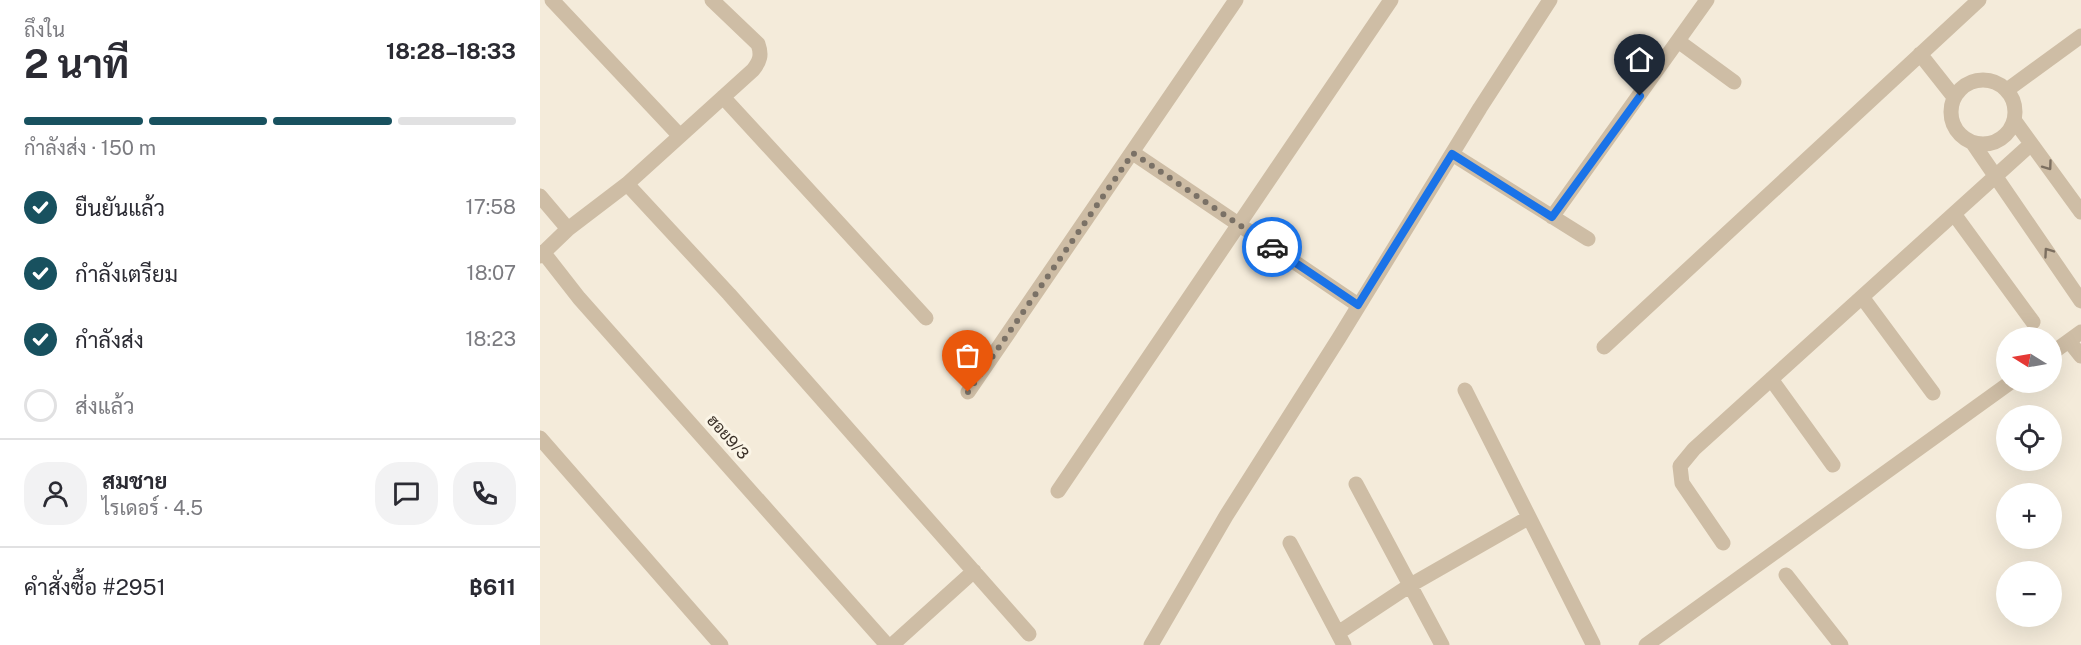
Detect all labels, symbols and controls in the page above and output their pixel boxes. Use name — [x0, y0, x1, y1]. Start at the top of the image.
text: ถึงใน — [24, 18, 65, 42]
pin — [1614, 34, 1665, 96]
text: 18:28–18:33 — [386, 38, 516, 64]
text: 2 นาที — [24, 41, 129, 87]
icon: home — [1623, 43, 1656, 76]
text: กำลังส่ง · 150 m — [24, 136, 156, 160]
one-way arrow — [2040, 160, 2051, 171]
icon: check — [24, 191, 57, 224]
text: ยืนยันแล้ว — [75, 195, 165, 221]
text: 17:58 — [466, 195, 516, 219]
courier — [1242, 217, 1302, 277]
icon: car — [1256, 231, 1289, 264]
one-way arrow — [2044, 248, 2055, 259]
icon: check — [24, 257, 57, 290]
text: กำลังเตรียม — [75, 261, 178, 287]
text: 18:07 — [467, 261, 516, 285]
icon: check — [24, 323, 57, 356]
text: กำลังส่ง — [75, 327, 144, 353]
text: 18:23 — [465, 327, 516, 351]
north arrow — [1996, 327, 2062, 393]
map controls — [1996, 327, 2062, 627]
pin — [942, 330, 993, 392]
icon: bag — [951, 339, 984, 372]
text: ส่งแล้ว — [75, 393, 135, 419]
button: locate — [1996, 405, 2062, 471]
street label: ฮอย9/3 — [703, 411, 753, 463]
button: person — [24, 462, 87, 525]
button: chat — [375, 462, 438, 525]
button: phone — [453, 462, 516, 525]
text: สมชาย — [102, 468, 168, 494]
button: + — [1996, 483, 2062, 549]
text: ไรเดอร์ · 4.5 — [102, 496, 203, 520]
button: − — [1996, 561, 2062, 627]
text: คำสั่งซื้อ #2951 — [24, 574, 166, 600]
text: ฿611 — [469, 574, 516, 600]

